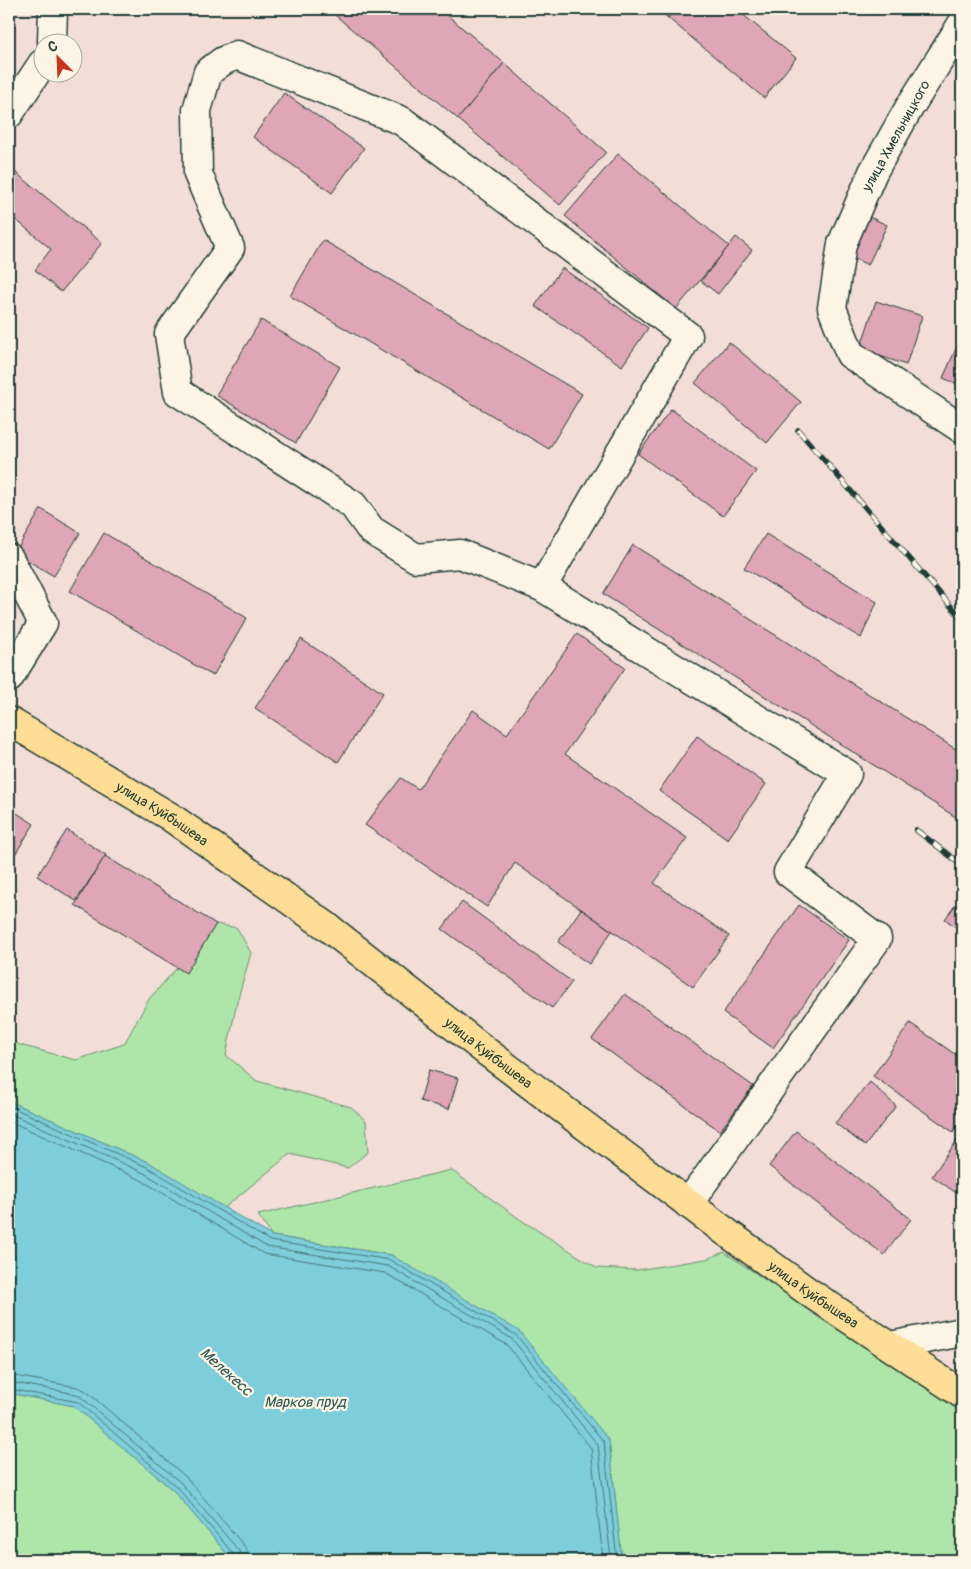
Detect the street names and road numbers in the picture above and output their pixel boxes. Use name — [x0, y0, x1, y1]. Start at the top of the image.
street label: улица Хмельницкого — [858, 77, 934, 195]
street label: улица Куйбышева — [112, 778, 212, 849]
street label: улица Куйбышева — [441, 1013, 536, 1092]
street label: улица Куйбышева — [764, 1257, 862, 1331]

